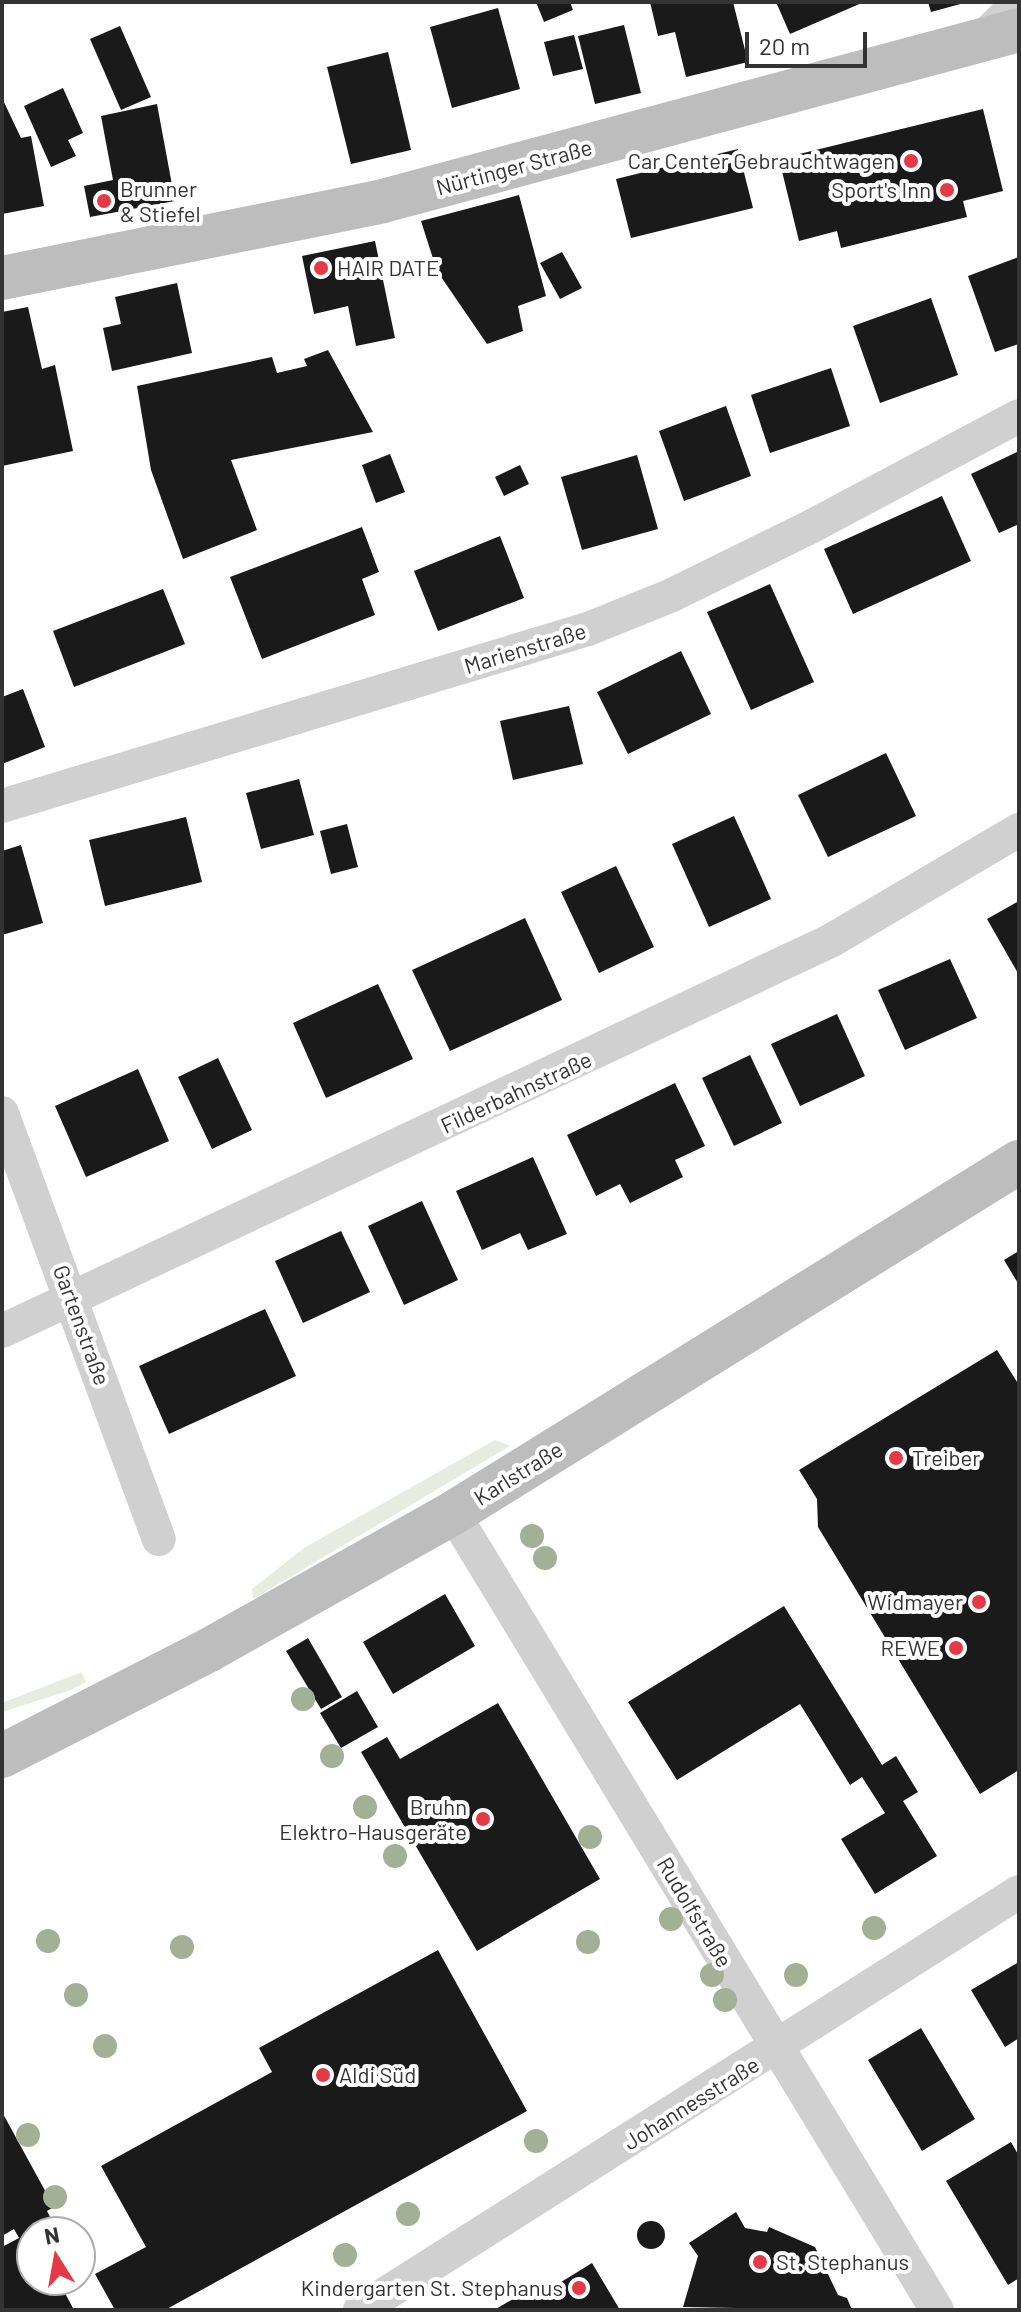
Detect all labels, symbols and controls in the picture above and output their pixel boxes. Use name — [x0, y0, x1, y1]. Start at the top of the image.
scale bar — [749, 16, 871, 66]
text: 20 m — [759, 31, 810, 60]
street label: Nürtinger Straße — [433, 133, 595, 201]
place label: Car Center Gebrauchtwagen — [628, 148, 895, 174]
marker: Car Center Gebrauchtwagen — [902, 152, 920, 170]
place label: Brunner & Stiefel — [120, 175, 200, 226]
place label: Sport's Inn — [831, 177, 931, 203]
marker: Sport's Inn — [938, 181, 956, 199]
marker: Brunner & Stiefel — [95, 192, 113, 210]
place label: HAIR DATE — [337, 255, 439, 281]
marker: HAIR DATE — [312, 259, 330, 277]
street label: Marienstraße — [461, 617, 589, 679]
street label: Filderbahnstraße — [436, 1045, 596, 1139]
street label: Gartenstraße — [48, 1261, 116, 1389]
street label: Karlstraße — [469, 1435, 567, 1511]
place label: Treiber — [912, 1445, 980, 1471]
marker: Treiber — [887, 1449, 905, 1467]
place label: Widmayer — [867, 1589, 963, 1615]
marker: Widmayer — [970, 1593, 988, 1611]
place label: REWE — [881, 1635, 940, 1661]
marker: REWE — [947, 1639, 965, 1657]
place label: Bruhn Elektro-Hausgeräte — [279, 1793, 467, 1844]
marker: Bruhn Elektro-Hausgeräte — [474, 1810, 492, 1828]
street label: Rudolfstraße — [652, 1852, 738, 1972]
street label: Johannesstraße — [618, 2051, 764, 2155]
place label: Aldi Süd — [339, 2062, 416, 2088]
marker: Aldi Süd — [314, 2066, 332, 2084]
north arrow — [16, 2216, 96, 2296]
text: N — [42, 2220, 61, 2249]
place label: St. Stephanus — [776, 2249, 909, 2275]
marker: St. Stephanus — [751, 2253, 769, 2271]
place label: Kindergarten St. Stephanus — [301, 2275, 563, 2301]
marker: Kindergarten St. Stephanus — [570, 2279, 588, 2297]

